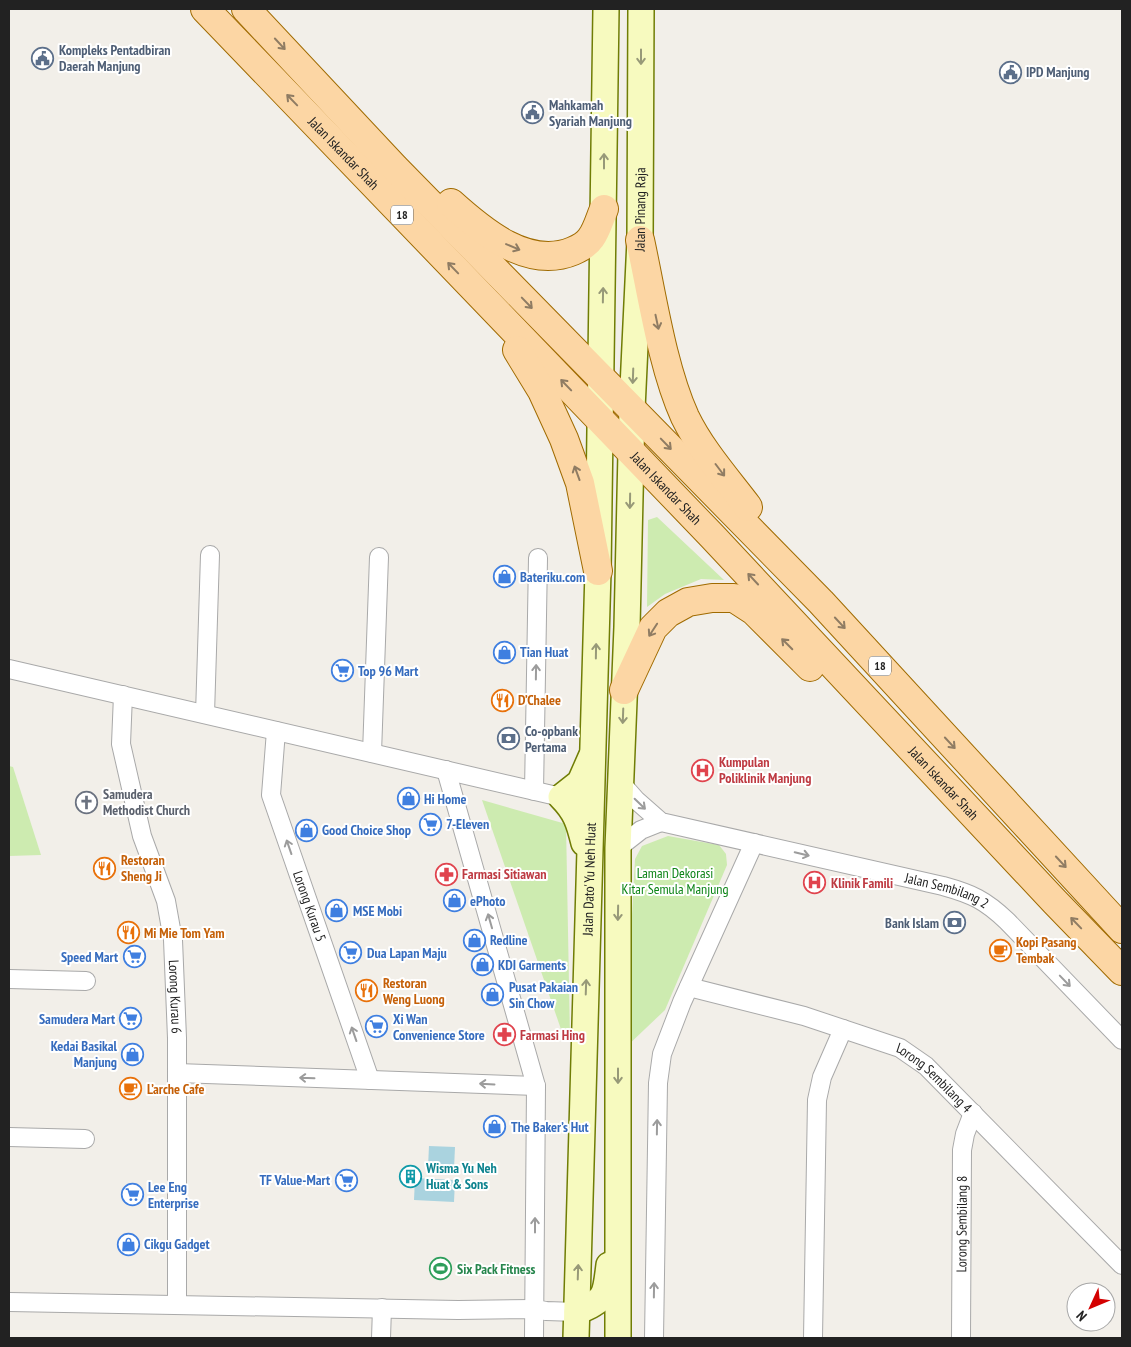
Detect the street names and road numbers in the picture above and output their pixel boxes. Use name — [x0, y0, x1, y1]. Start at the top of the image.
street label: Jalan Iskandar Shah — [304, 112, 383, 193]
street label: Jalan Pinang Raja — [630, 167, 649, 253]
road number: 18 — [391, 206, 413, 224]
street label: Jalan Iskandar Shah — [626, 447, 705, 529]
road number: 18 — [869, 656, 891, 676]
street label: Jalan Iskandar Shah — [904, 742, 983, 824]
street label: Jalan Dato' Yu Neh Huat — [579, 822, 600, 937]
street label: Lorong Kurau 5 — [289, 868, 330, 944]
street label: Jalan Sembilang 2 — [902, 868, 992, 912]
street label: Lorong Kurau 6 — [165, 959, 186, 1034]
street label: Lorong Sembilang 4 — [894, 1038, 976, 1117]
street label: Lorong Sembilang 8 — [952, 1176, 971, 1272]

